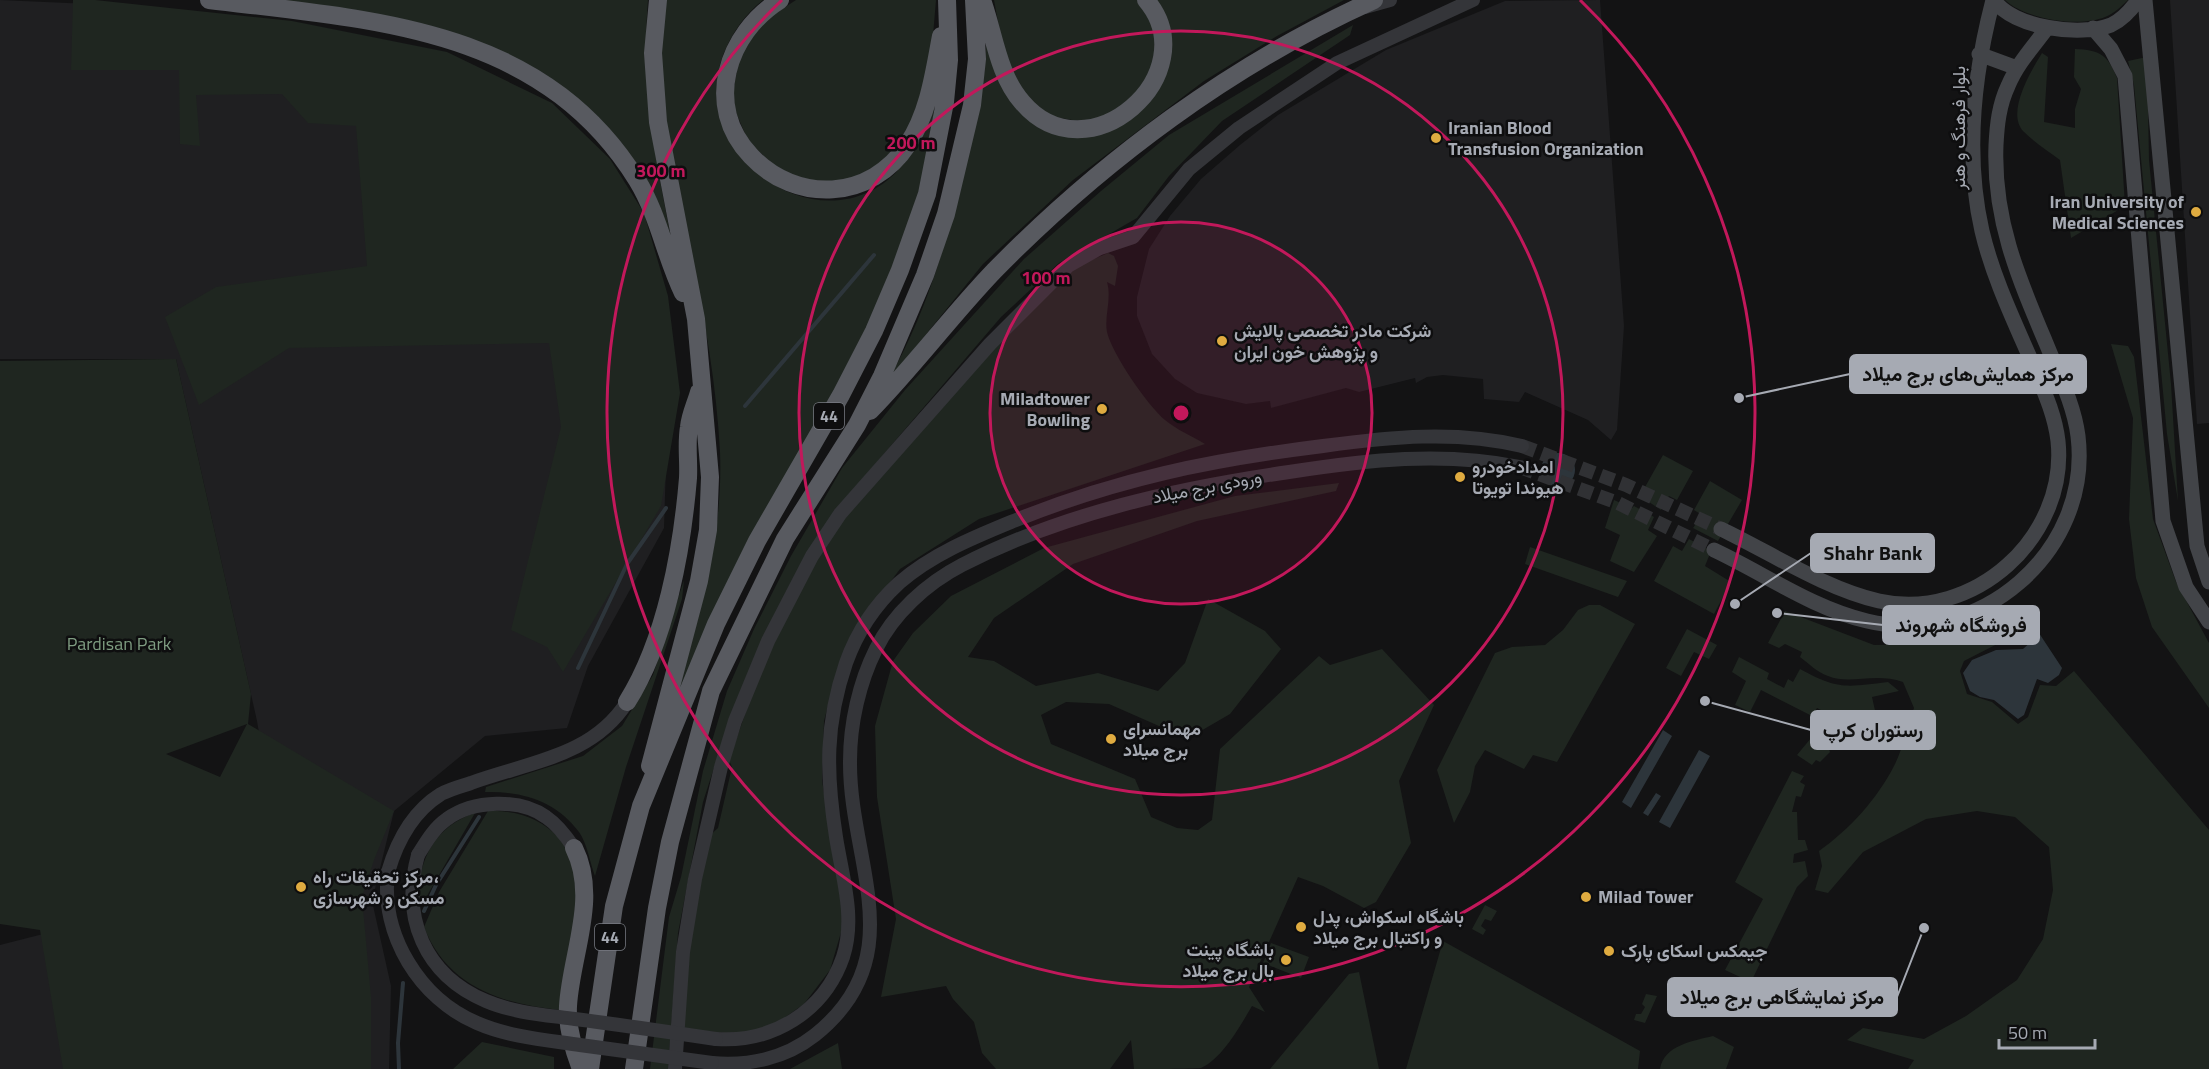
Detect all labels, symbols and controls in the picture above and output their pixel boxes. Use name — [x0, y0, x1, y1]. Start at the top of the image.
street label: بلوار فرهنگ و هنر — [1945, 66, 1972, 191]
place label: Iranian Blood Transfusion Organization — [1448, 114, 1644, 162]
text: 200 m — [886, 129, 936, 156]
marker: Iranian Blood Transfusion Organization — [1429, 131, 1443, 145]
text: 300 m — [636, 157, 686, 184]
place label: Iran University of Medical Sciences — [2049, 188, 2185, 236]
marker: Iran University of Medical Sciences — [2189, 205, 2203, 219]
text: 100 m — [1021, 264, 1071, 291]
place label: شرکت مادر تخصصی پالایش و پژوهش خون ایران — [1234, 317, 1431, 365]
marker: شرکت مادر تخصصی پالایش و پژوهش خون ایران — [1215, 334, 1229, 348]
callout: مرکز همایش‌های برج میلاد — [1850, 355, 2086, 393]
text: مرکز همایش‌های برج میلاد — [1862, 358, 2074, 389]
place label: Miladtower Bowling — [1000, 385, 1090, 433]
marker: Miladtower Bowling — [1095, 402, 1109, 416]
road number: 44 — [814, 403, 844, 429]
centre of rings — [1171, 403, 1191, 423]
place label: امدادخودرو هیوندا تویوتا — [1472, 453, 1564, 501]
street label: ورودی برج میلاد — [1150, 463, 1264, 510]
marker: امدادخودرو هیوندا تویوتا — [1453, 470, 1467, 484]
callout: Shahr Bank — [1811, 534, 1934, 572]
text: Shahr Bank — [1824, 537, 1923, 568]
callout: فروشگاه شهروند — [1883, 606, 2039, 644]
text: فروشگاه شهروند — [1895, 609, 2027, 640]
park label: Pardisan Park — [67, 630, 172, 657]
callout: رستوران کرپ — [1811, 711, 1935, 749]
text: رستوران کرپ — [1823, 714, 1923, 745]
place label: مهمانسرای برج میلاد — [1123, 715, 1201, 763]
marker: مهمانسرای برج میلاد — [1104, 732, 1118, 746]
place label: مرکز تحقیقات راه، مسکن و شهرسازی — [313, 863, 445, 911]
marker: مرکز تحقیقات راه، مسکن و شهرسازی — [294, 880, 308, 894]
place label: Milad Tower — [1598, 883, 1694, 910]
marker: Milad Tower — [1579, 890, 1593, 904]
place label: باشگاه اسکواش، پدل و راکتبال برج میلاد — [1313, 903, 1464, 951]
marker: باشگاه اسکواش، پدل و راکتبال برج میلاد — [1294, 920, 1308, 934]
road number: 44 — [595, 924, 625, 950]
place label: باشگاه پینت بال برج میلاد — [1182, 936, 1274, 984]
place label: جیمکس اسکای پارک — [1621, 937, 1768, 964]
marker: جیمکس اسکای پارک — [1602, 944, 1616, 958]
marker: باشگاه پینت بال برج میلاد — [1279, 953, 1293, 967]
callout: مرکز نمایشگاهی برج میلاد — [1668, 978, 1897, 1016]
text: مرکز نمایشگاهی برج میلاد — [1680, 981, 1884, 1012]
scale bar — [1999, 1012, 2095, 1050]
text: 50 m — [2008, 1019, 2047, 1046]

